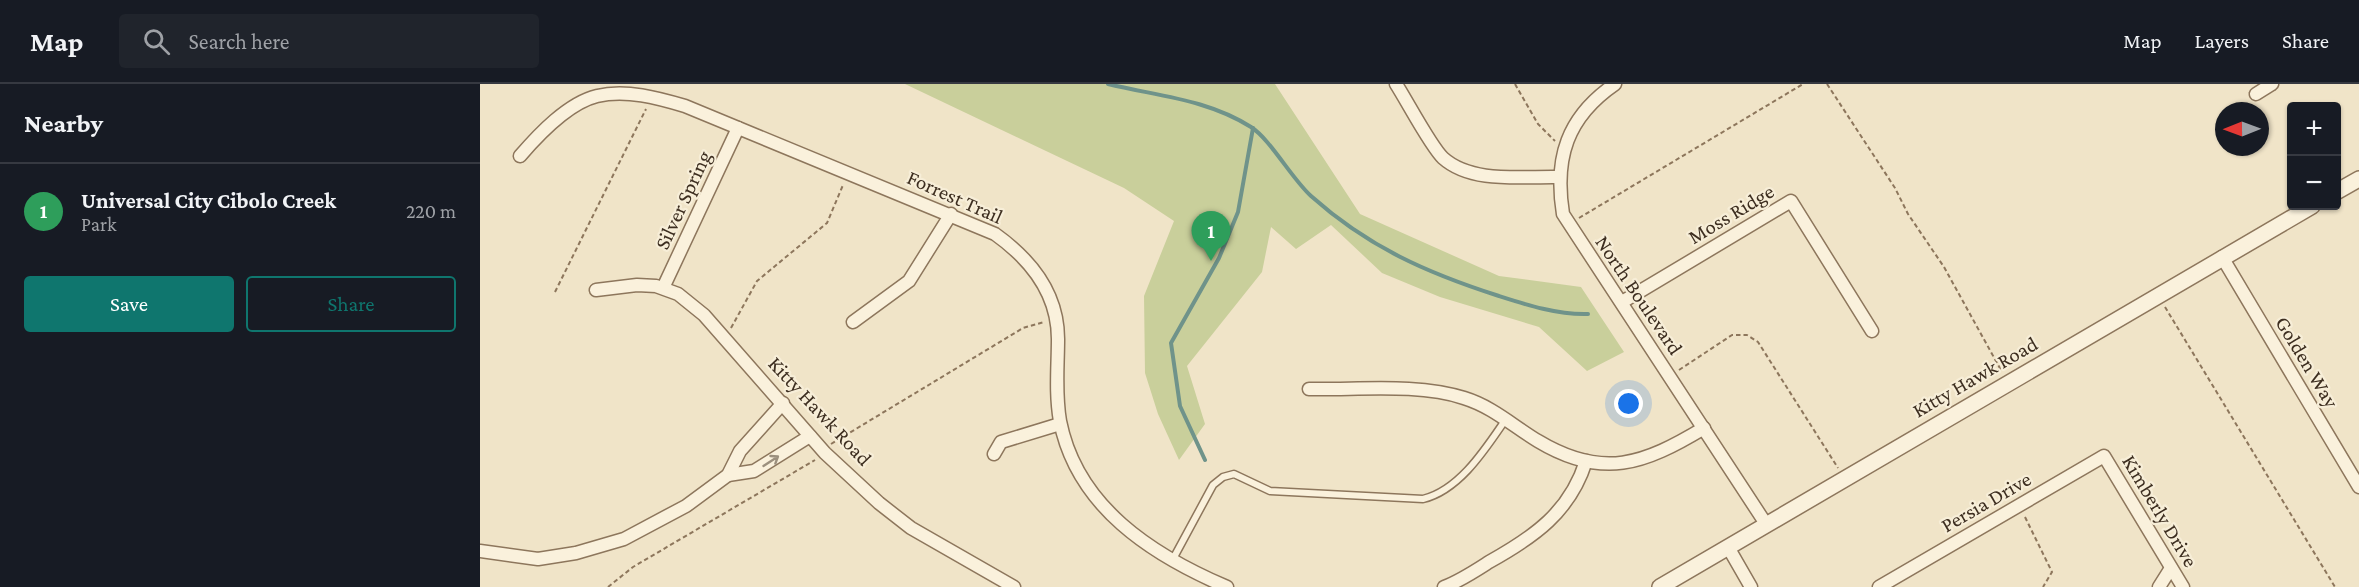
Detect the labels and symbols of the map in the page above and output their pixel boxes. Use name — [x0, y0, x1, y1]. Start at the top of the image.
north arrow — [2215, 102, 2269, 156]
street label: Silver Spring — [650, 147, 716, 253]
street label: Forrest Trail — [903, 165, 1007, 229]
street label: Moss Ridge — [1684, 179, 1778, 249]
pin: 1 — [1192, 212, 1230, 261]
street label: North Boulevard — [1590, 231, 1688, 359]
street label: Golden Way — [2270, 312, 2344, 412]
street label: Kitty Hawk Road — [1908, 332, 2042, 422]
street label: Kitty Hawk Road — [763, 352, 877, 470]
your location — [1614, 389, 1643, 418]
street label: Kimberly Drive — [2117, 451, 2203, 571]
one-way arrow — [762, 454, 779, 466]
street label: Persia Drive — [1937, 467, 2035, 537]

